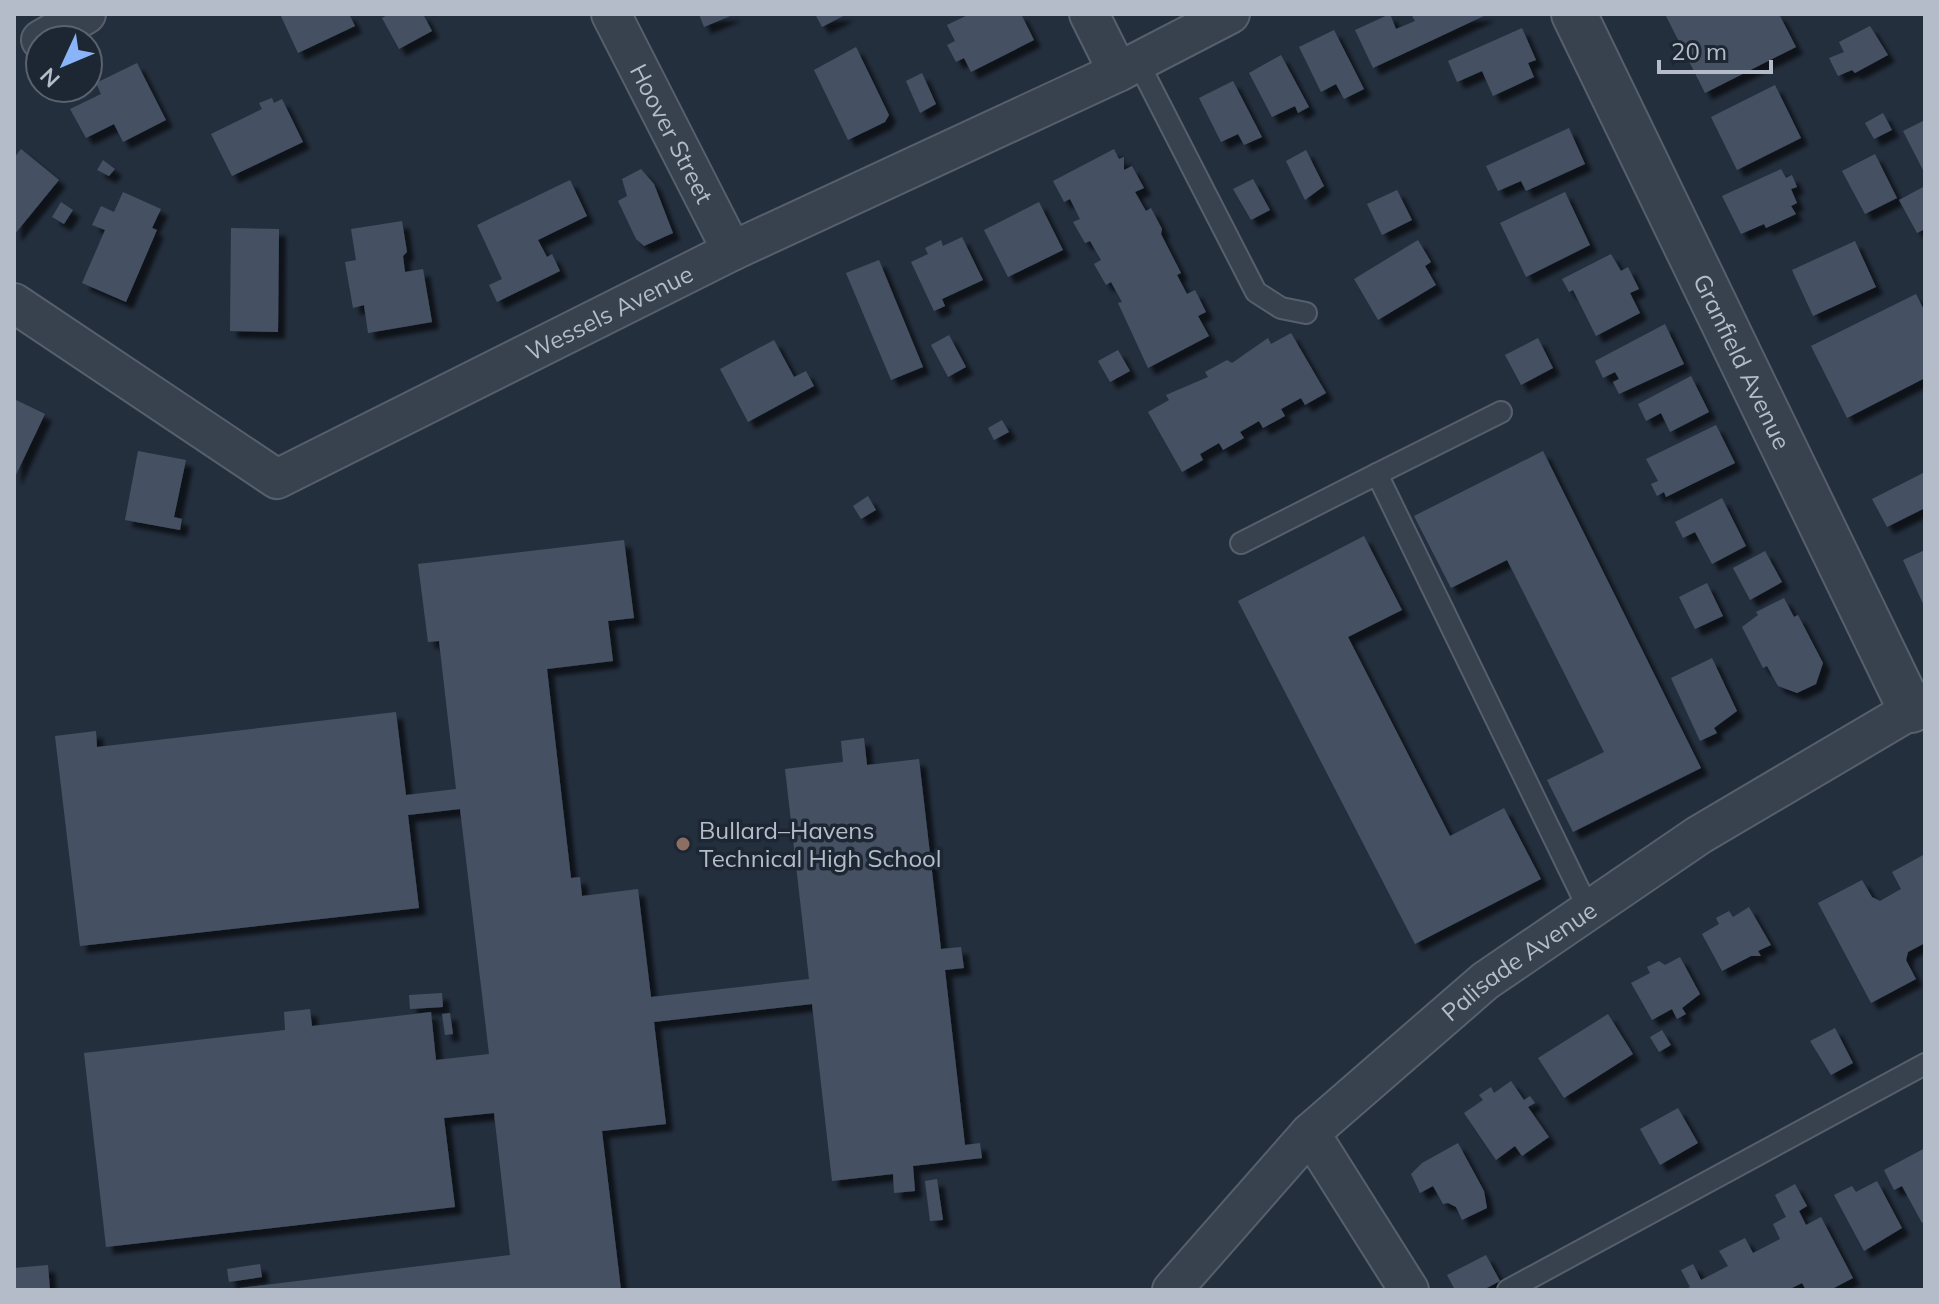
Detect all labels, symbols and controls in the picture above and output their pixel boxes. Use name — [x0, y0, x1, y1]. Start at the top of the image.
north arrow — [24, 24, 104, 104]
scale bar — [1659, 24, 1771, 74]
text: 20 m — [1671, 36, 1727, 66]
street label: Hoover Street — [624, 59, 720, 208]
text: N — [34, 62, 65, 94]
street label: Wessels Avenue — [521, 258, 698, 367]
street label: Granfield Avenue — [1687, 269, 1797, 454]
place label: Bullard–Havens Technical High School — [699, 815, 942, 873]
marker: Bullard–Havens Technical High School — [674, 835, 692, 853]
street label: Palisade Avenue — [1435, 895, 1602, 1027]

